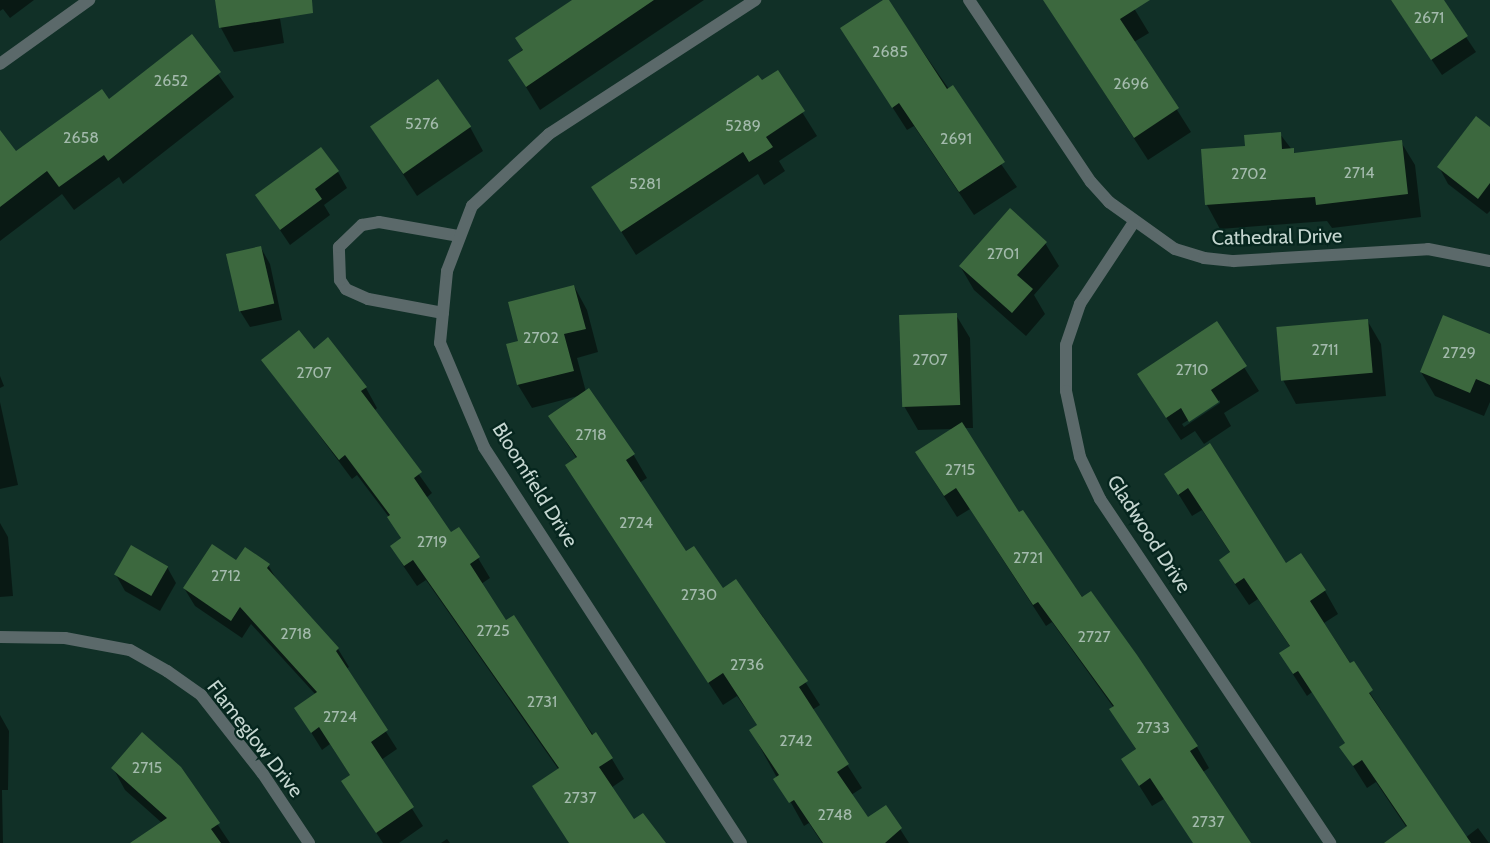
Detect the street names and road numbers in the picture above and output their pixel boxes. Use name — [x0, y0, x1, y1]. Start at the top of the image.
street label: Cathedral Drive — [1212, 224, 1342, 250]
street label: Bloomfield Drive — [487, 418, 583, 552]
street label: Gladwood Drive — [1102, 471, 1196, 597]
street label: Flameglow Drive — [202, 676, 308, 802]

